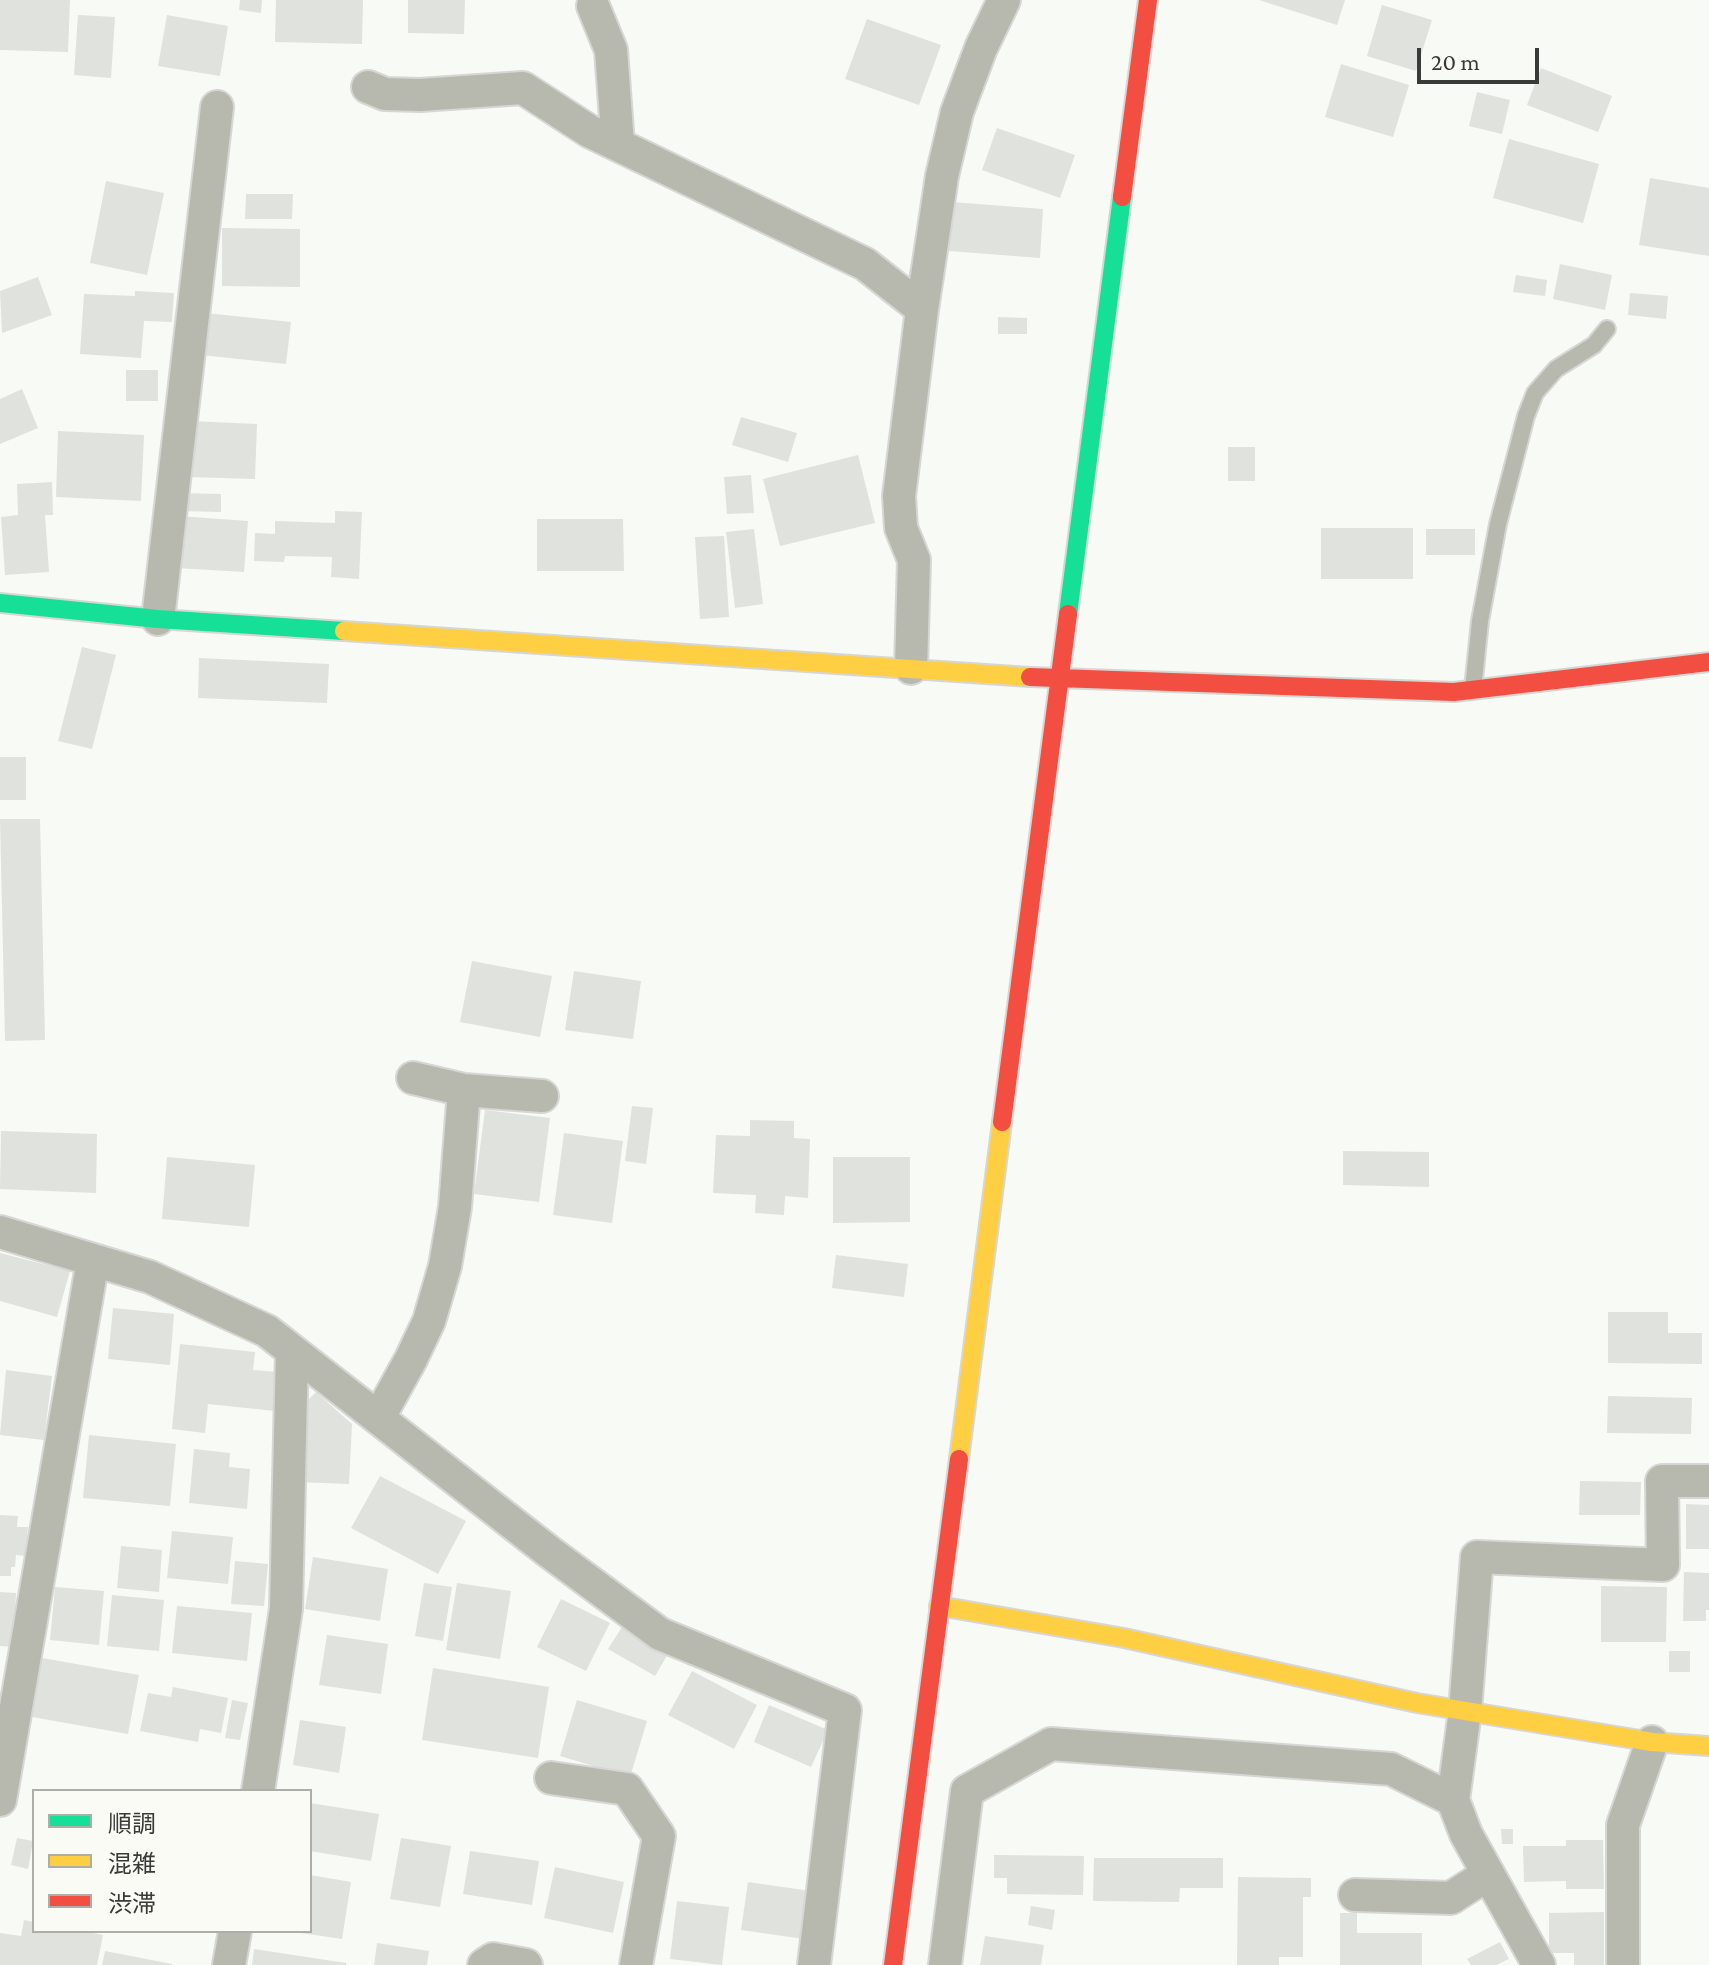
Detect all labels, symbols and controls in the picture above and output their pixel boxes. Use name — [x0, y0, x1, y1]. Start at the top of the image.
scale bar — [1421, 32, 1543, 82]
text: 20 m — [1431, 48, 1480, 75]
legend — [32, 1789, 312, 1933]
text: 順調 — [108, 1810, 156, 1837]
text: 混雑 — [108, 1850, 156, 1877]
text: 渋滞 — [108, 1890, 156, 1917]

